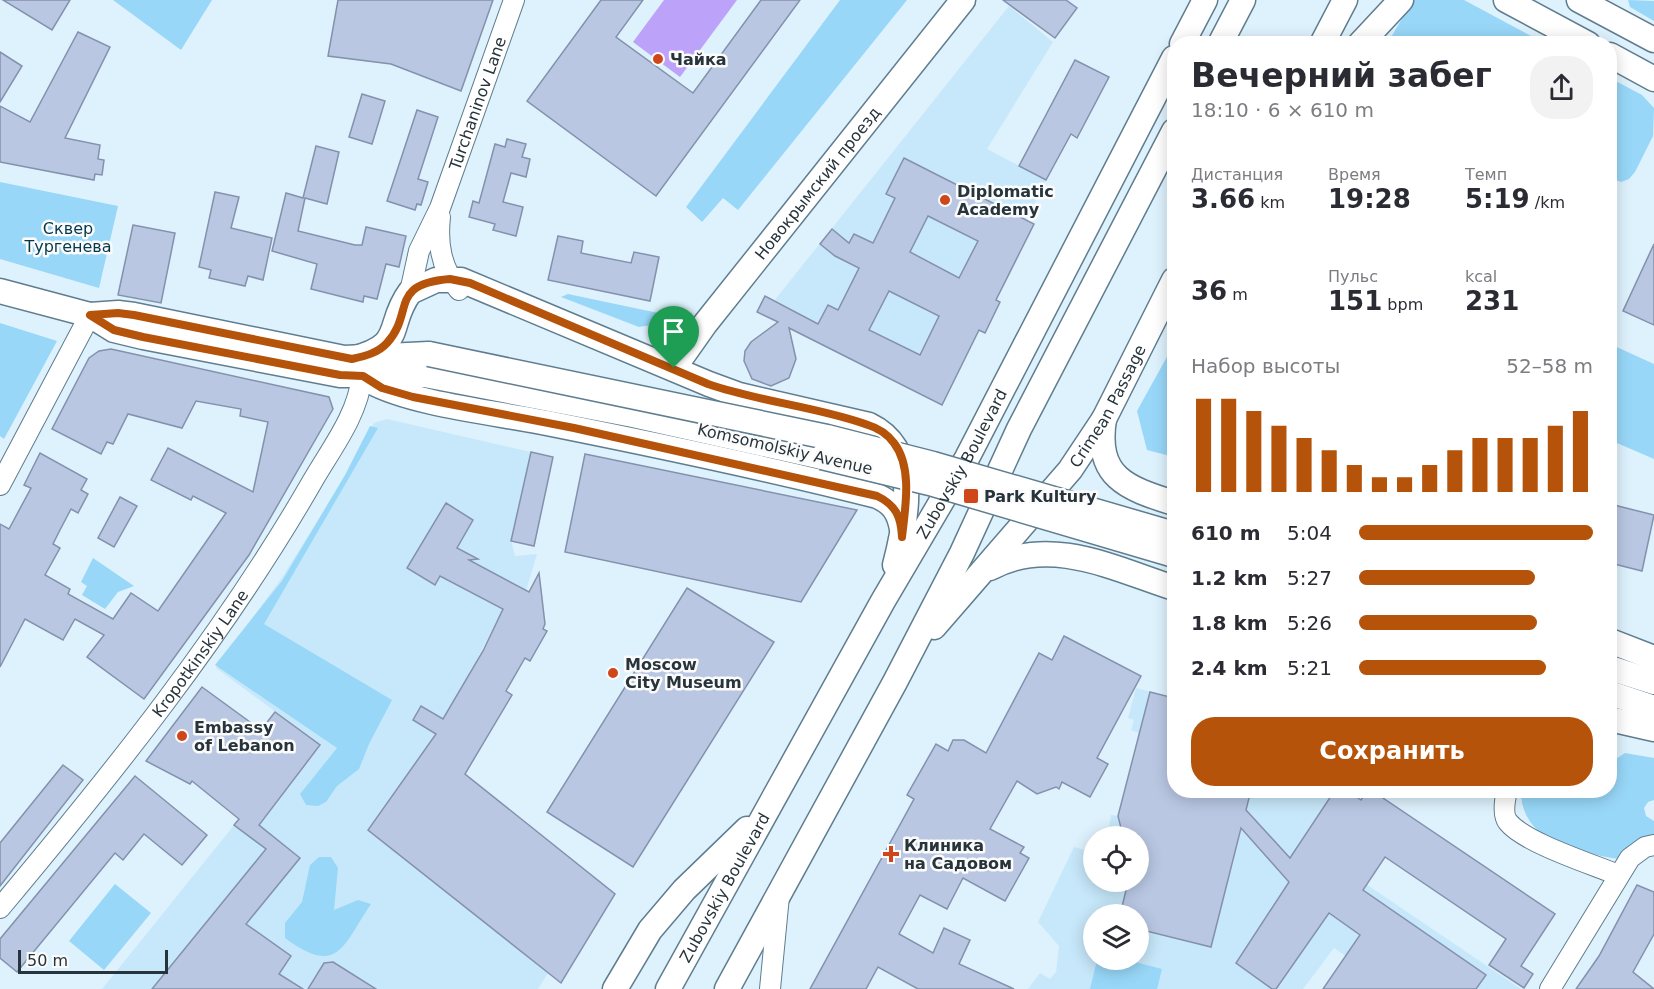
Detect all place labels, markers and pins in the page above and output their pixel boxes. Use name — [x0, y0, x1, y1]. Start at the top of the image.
place label: Чайка — [670, 50, 727, 69]
marker: Чайка — [651, 52, 665, 66]
place label: Diplomatic Academy — [957, 182, 1054, 219]
marker: Diplomatic Academy — [938, 193, 952, 207]
pin — [648, 306, 699, 368]
marker: Park Kultury — [962, 487, 980, 505]
place label: Park Kultury — [984, 487, 1097, 506]
place label: Moscow City Museum — [625, 655, 742, 692]
marker: Moscow City Museum — [606, 666, 620, 680]
place label: Embassy of Lebanon — [194, 718, 295, 755]
marker: Embassy of Lebanon — [175, 729, 189, 743]
place label: Клиника на Садовом — [904, 836, 1012, 873]
marker: Клиника на Садовом — [882, 845, 900, 863]

